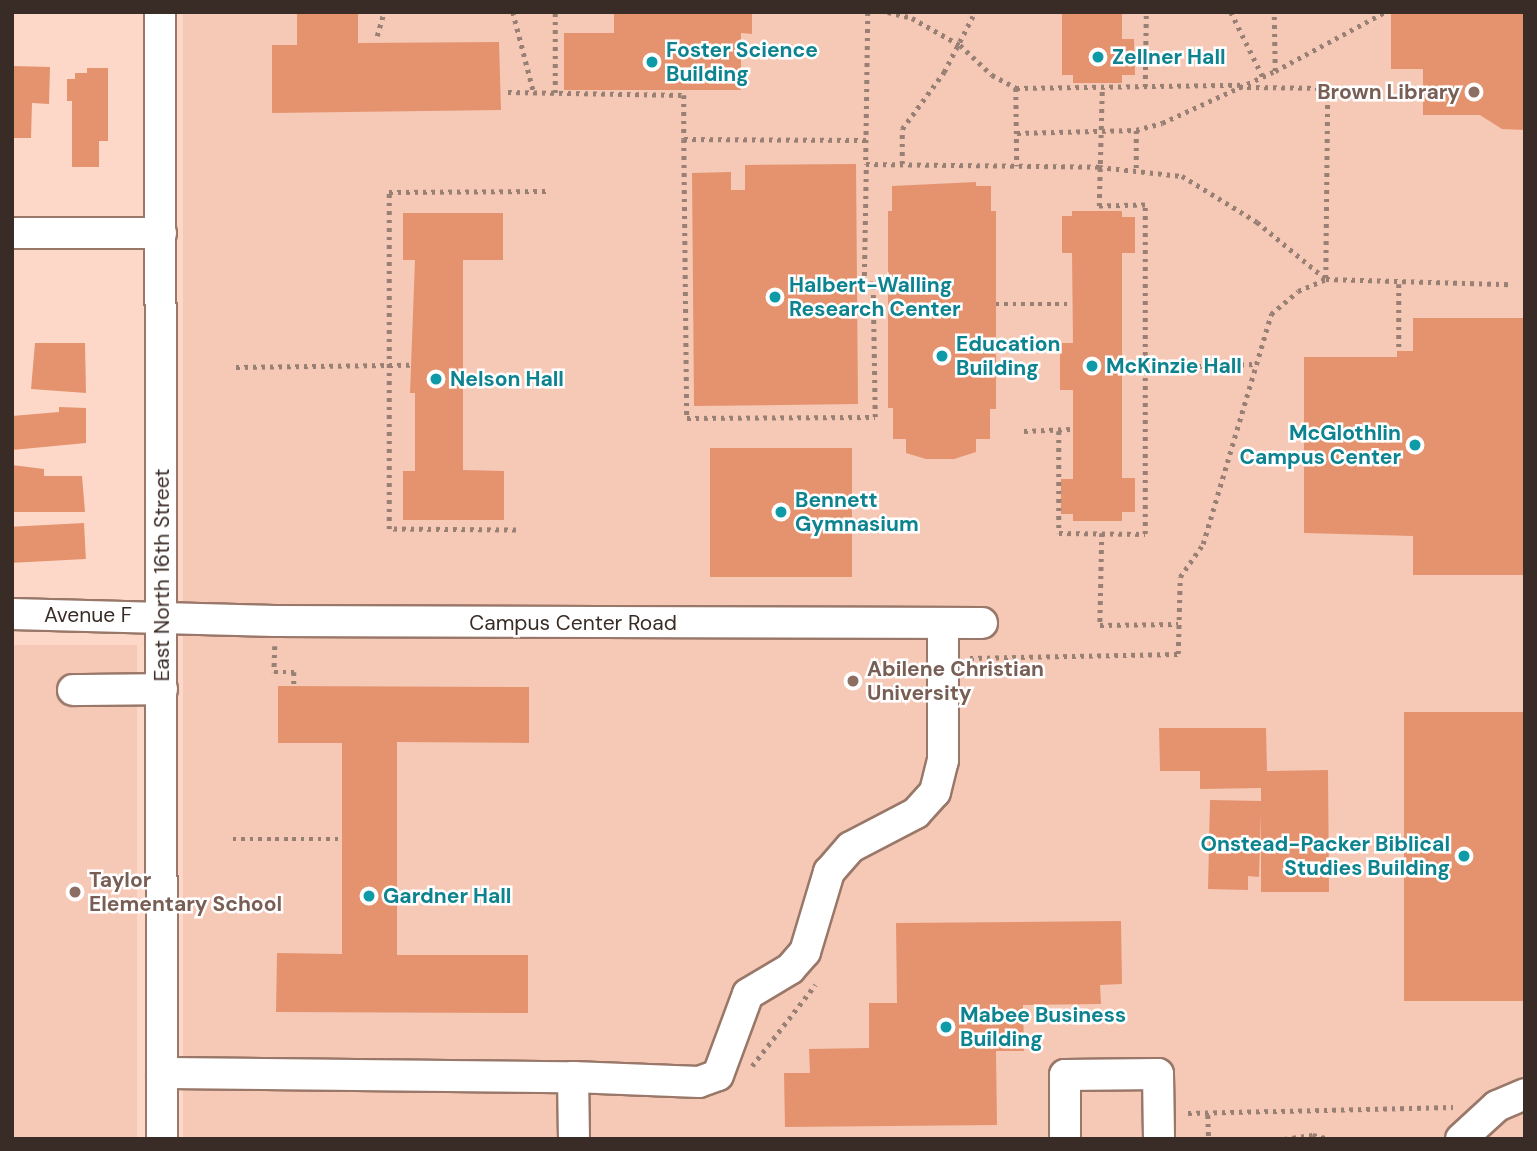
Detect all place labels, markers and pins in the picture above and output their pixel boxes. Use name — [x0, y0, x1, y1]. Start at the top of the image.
place label: Foster Science Building — [666, 37, 818, 87]
place label: Zellner Hall — [1112, 44, 1226, 70]
marker: Zellner Hall — [1090, 49, 1106, 65]
marker: Foster Science Building — [644, 54, 660, 70]
place label: Brown Library — [1317, 79, 1460, 105]
marker: Brown Library — [1466, 84, 1482, 100]
place label: Halbert-Walling Research Center — [789, 272, 961, 322]
marker: Halbert-Walling Research Center — [767, 289, 783, 305]
place label: Education Building — [956, 331, 1060, 381]
marker: Education Building — [934, 348, 950, 364]
place label: McKinzie Hall — [1106, 353, 1242, 379]
marker: McKinzie Hall — [1084, 358, 1100, 374]
place label: Nelson Hall — [450, 366, 564, 392]
marker: Nelson Hall — [428, 371, 444, 387]
place label: McGlothlin Campus Center — [1239, 420, 1401, 470]
marker: McGlothlin Campus Center — [1407, 437, 1423, 453]
place label: Bennett Gymnasium — [795, 487, 919, 537]
marker: Bennett Gymnasium — [773, 504, 789, 520]
place label: Abilene Christian University — [867, 656, 1044, 706]
marker: Abilene Christian University — [845, 673, 861, 689]
place label: Onstead-Packer Biblical Studies Building — [1200, 831, 1450, 881]
marker: Onstead-Packer Biblical Studies Building — [1456, 848, 1472, 864]
place label: Taylor Elementary School — [89, 867, 282, 917]
place label: Gardner Hall — [383, 883, 511, 909]
marker: Taylor Elementary School — [67, 884, 83, 900]
marker: Gardner Hall — [361, 888, 377, 904]
place label: Mabee Business Building — [960, 1002, 1126, 1052]
marker: Mabee Business Building — [938, 1019, 954, 1035]

